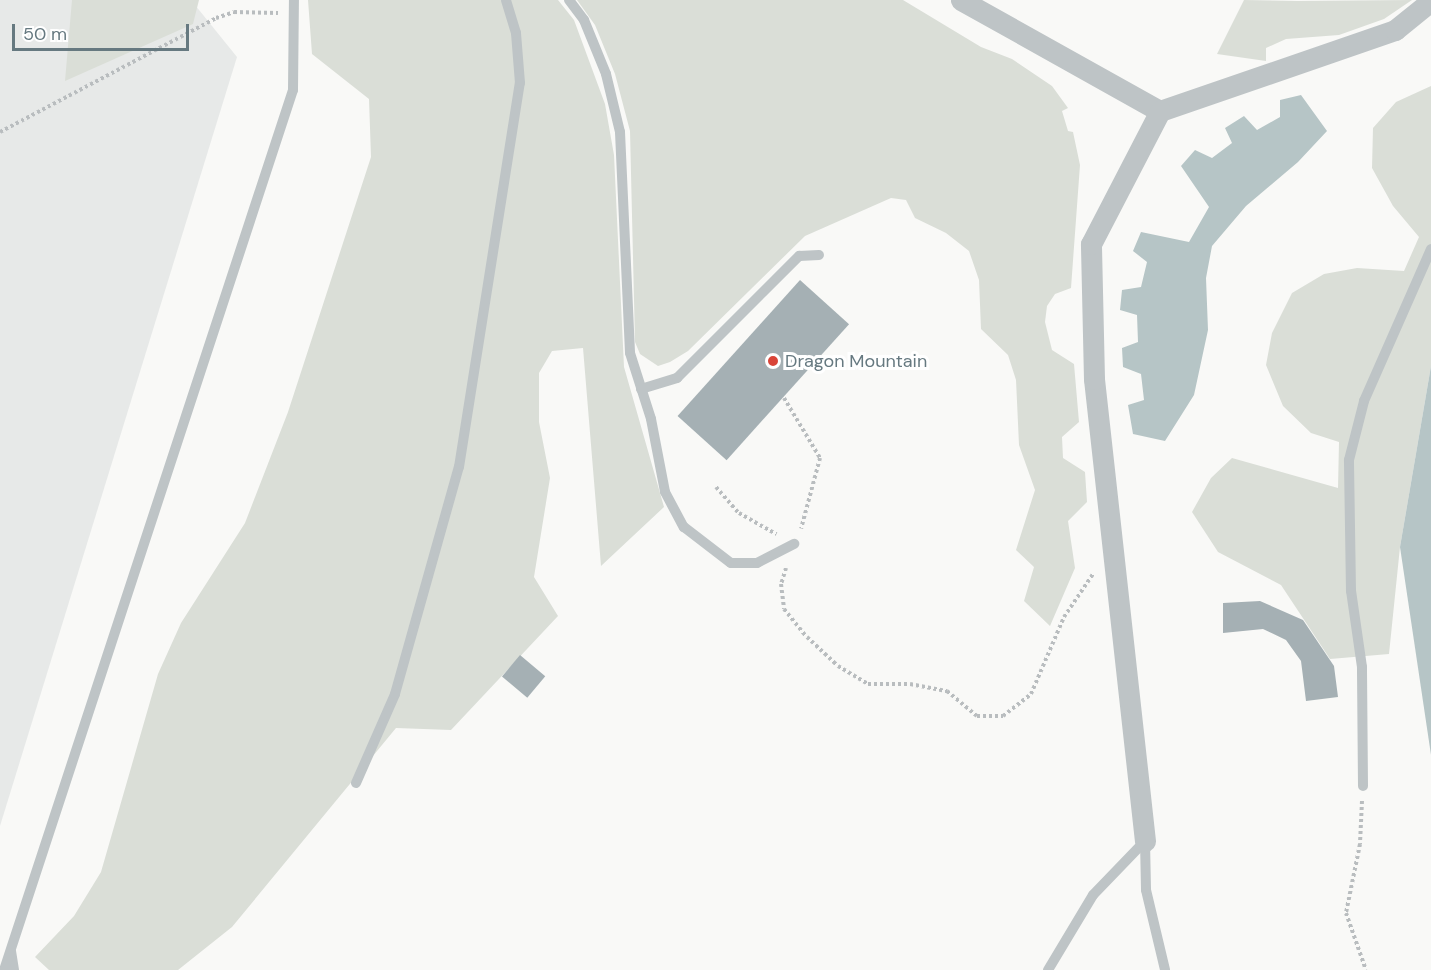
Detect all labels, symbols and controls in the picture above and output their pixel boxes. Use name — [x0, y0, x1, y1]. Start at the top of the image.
scale bar — [15, 12, 192, 50]
text: 50 m — [23, 22, 67, 46]
place label: Dragon Mountain — [785, 350, 927, 372]
marker: Dragon Mountain — [766, 354, 780, 368]

